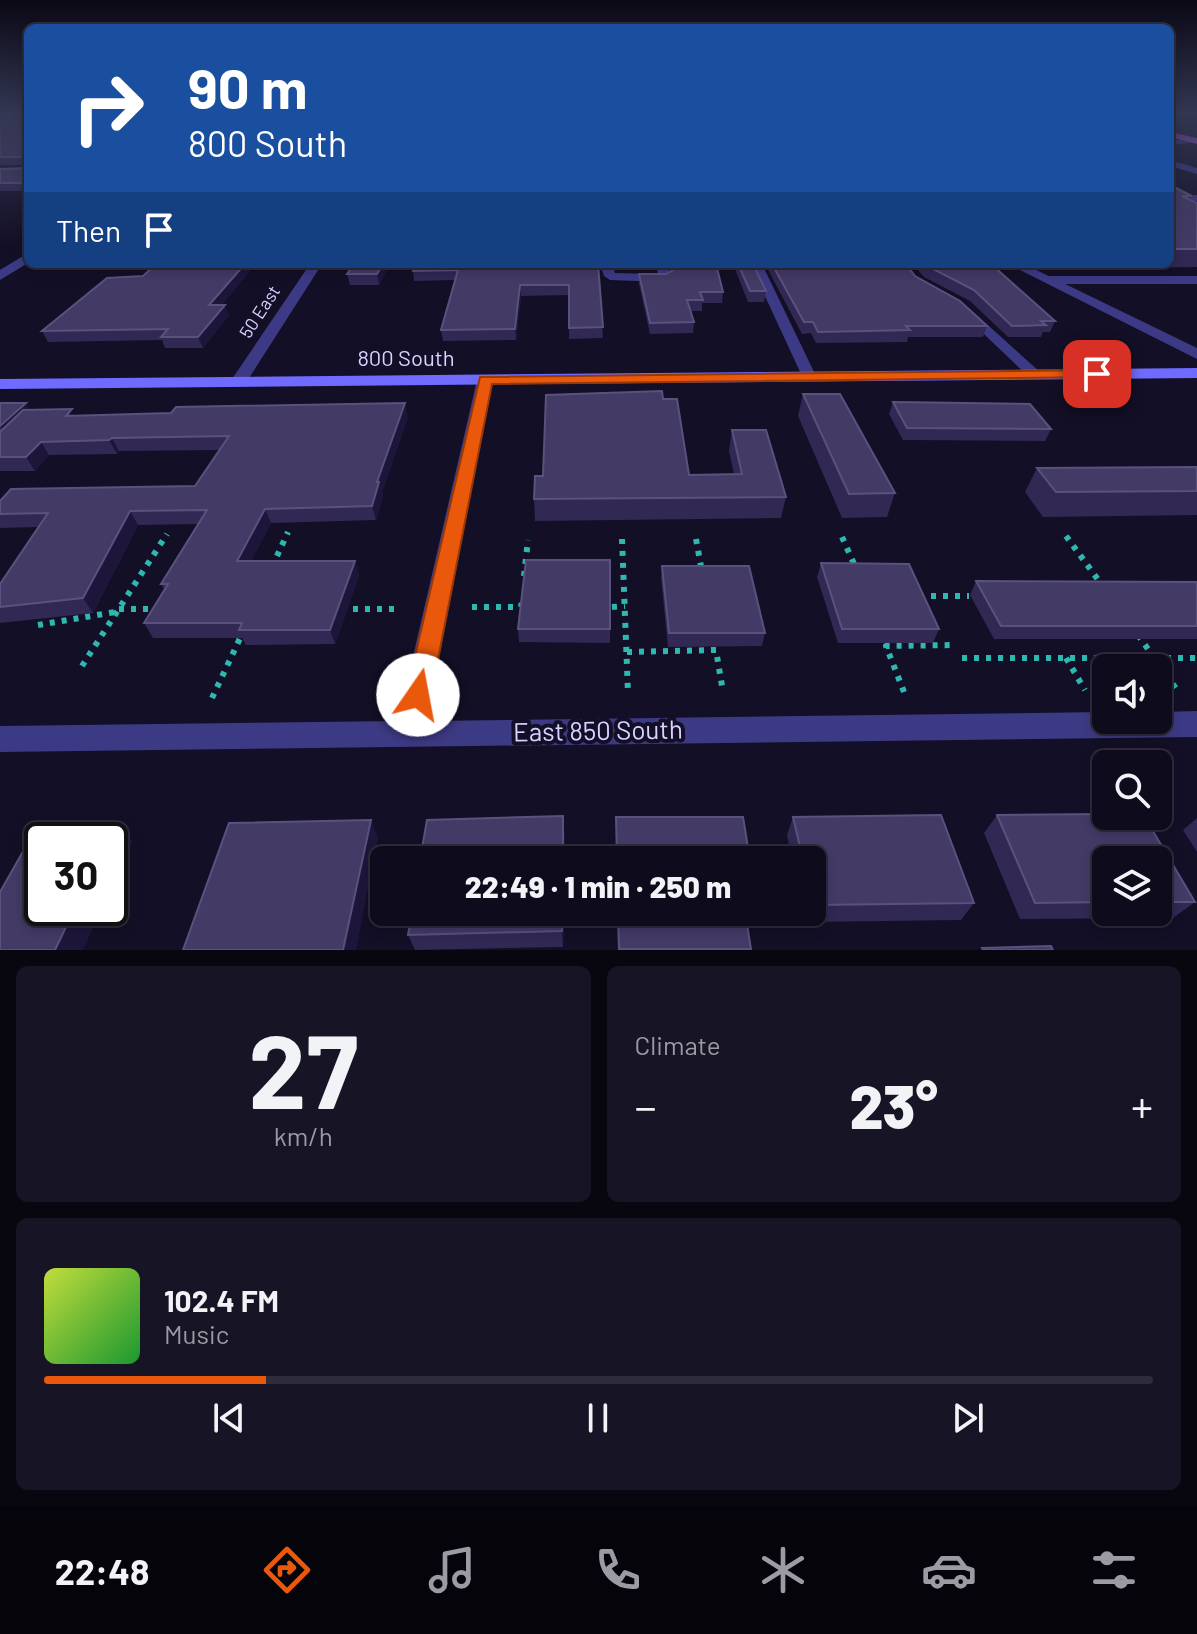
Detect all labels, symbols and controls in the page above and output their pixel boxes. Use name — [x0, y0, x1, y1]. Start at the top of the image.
text: 90 m — [188, 53, 308, 120]
icon: right — [56, 56, 160, 160]
text: 800 South — [188, 121, 347, 164]
icon: arrive — [137, 208, 181, 252]
text: Then — [56, 212, 121, 248]
street label: 50 East — [234, 281, 284, 342]
pin — [1063, 340, 1131, 408]
street label: 800 South — [357, 344, 455, 370]
icon: arrive — [1075, 352, 1119, 396]
position arrow — [376, 653, 460, 737]
map controls — [1092, 654, 1172, 926]
button: sound — [1092, 654, 1172, 734]
street label: East 850 South — [513, 713, 683, 746]
button: search — [1092, 750, 1172, 830]
speed limit sign: 30 — [24, 822, 128, 926]
button: layers — [1092, 846, 1172, 926]
text: 22:49 · 1 min · 250 m — [465, 868, 731, 904]
text: 27 — [248, 1005, 358, 1130]
text: Climate — [635, 1029, 721, 1060]
text: 23° — [850, 1069, 938, 1141]
text: − — [635, 1079, 657, 1132]
text: + — [1131, 1079, 1153, 1132]
text: km/h — [274, 1120, 333, 1151]
text: 102.4 FM — [164, 1282, 279, 1318]
text: Music — [164, 1318, 229, 1349]
icon: previous — [207, 1396, 251, 1440]
icon: pause — [576, 1396, 620, 1440]
icon: next — [946, 1396, 990, 1440]
icon: directions — [259, 1542, 315, 1598]
icon: music — [424, 1542, 480, 1598]
icon: phone — [590, 1542, 646, 1598]
icon: climate — [755, 1542, 811, 1598]
icon: car — [921, 1542, 977, 1598]
icon: filters — [1086, 1542, 1142, 1598]
text: 22:48 — [55, 1549, 149, 1592]

